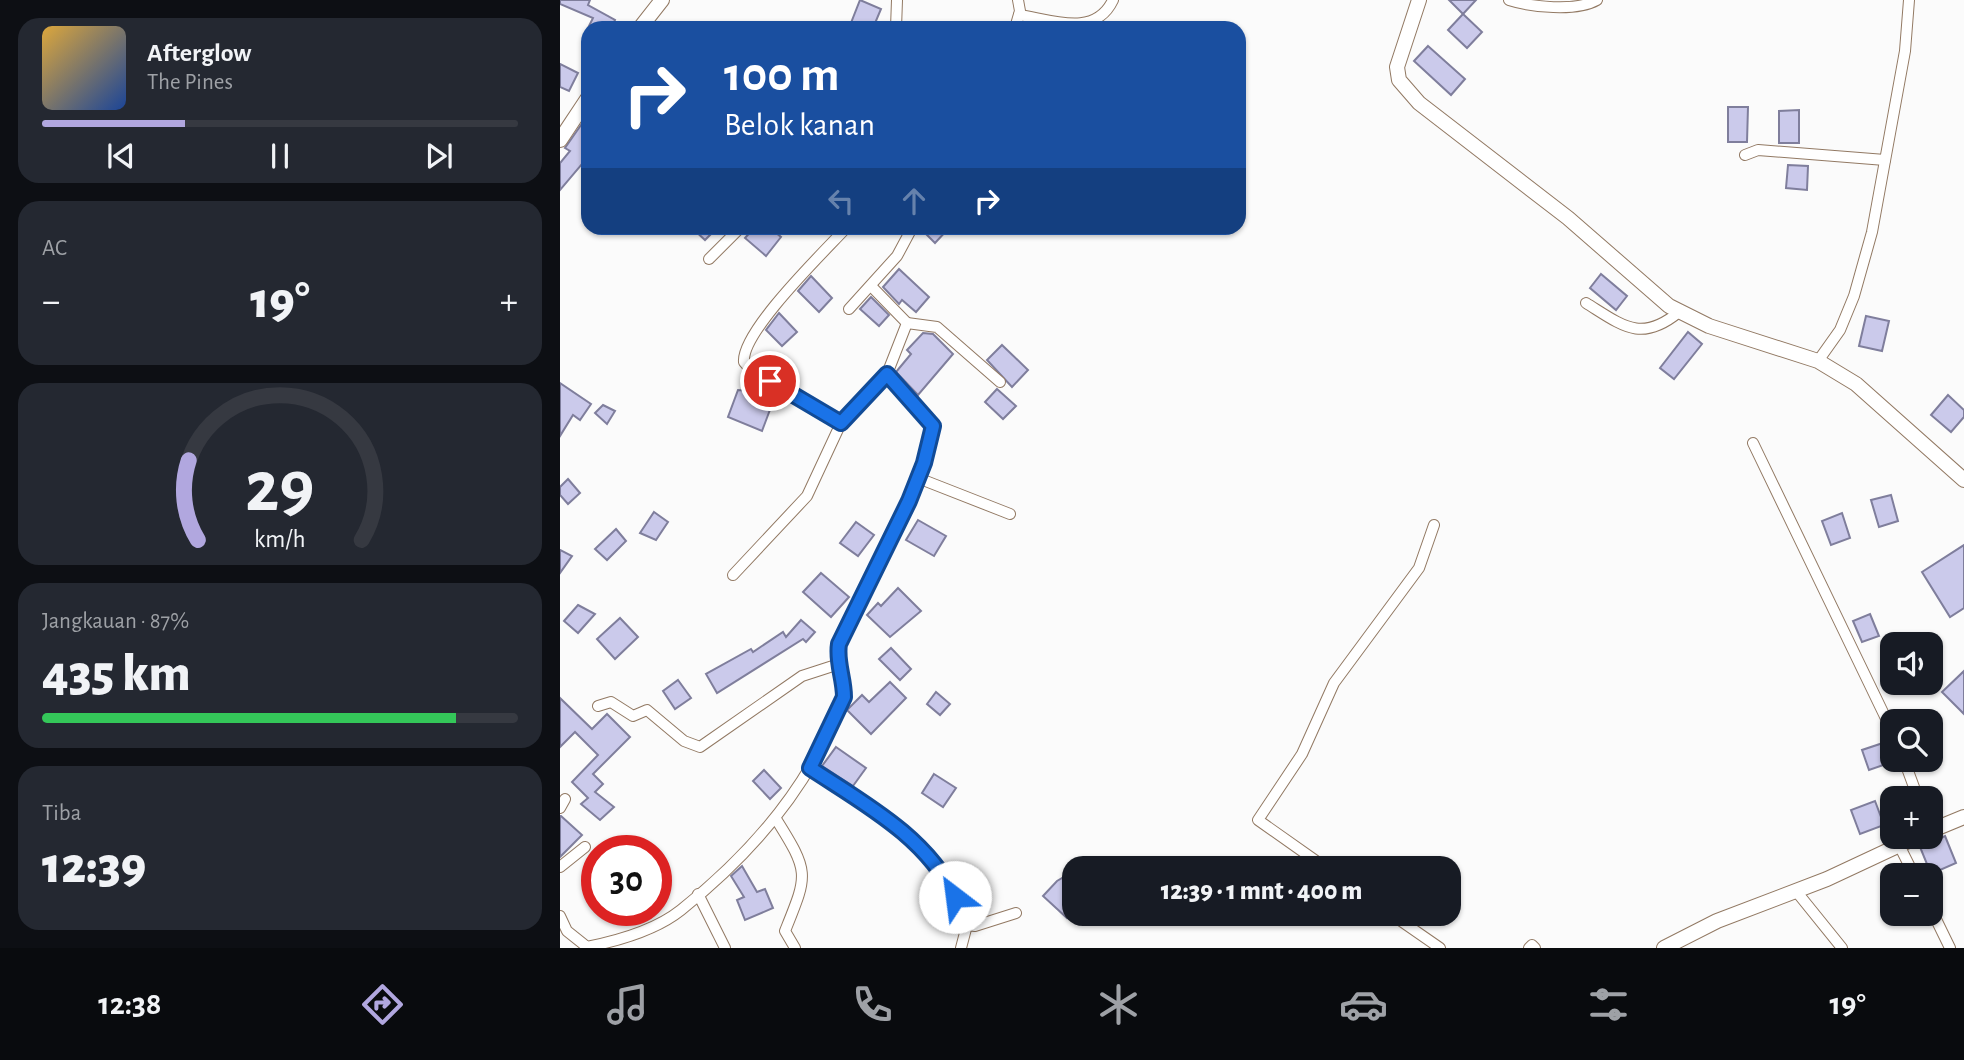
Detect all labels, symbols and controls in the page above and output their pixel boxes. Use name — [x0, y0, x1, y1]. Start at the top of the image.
text: Afterglow — [147, 40, 251, 66]
icon: right — [609, 49, 700, 140]
text: 100 m — [724, 51, 840, 100]
text: The Pines — [147, 71, 233, 94]
text: Belok kanan — [724, 109, 875, 141]
icon: previous — [102, 137, 140, 175]
icon: pause — [261, 137, 299, 175]
icon: next — [420, 137, 458, 175]
icon: left — [822, 182, 860, 220]
icon: ahead — [895, 182, 933, 220]
icon: right — [968, 182, 1006, 220]
text: AC — [42, 237, 67, 260]
text: 19° — [250, 275, 310, 327]
text: − — [42, 283, 60, 321]
text: + — [500, 283, 518, 321]
pin — [740, 351, 800, 411]
icon: arrive — [751, 362, 789, 400]
text: 29 — [245, 452, 315, 525]
text: km/h — [254, 527, 306, 552]
text: Jangkauan · 87% — [42, 610, 189, 633]
map controls — [1880, 632, 1943, 926]
button: sound — [1880, 632, 1943, 695]
text: 435 km — [42, 648, 191, 700]
button: search — [1880, 709, 1943, 772]
button: + — [1880, 786, 1943, 849]
text: Tiba — [42, 802, 81, 825]
speed limit sign: 30 — [581, 835, 672, 926]
text: 12:39 — [42, 840, 146, 892]
position arrow — [918, 860, 992, 934]
button: − — [1880, 863, 1943, 926]
text: 12:39 · 1 mnt · 400 m — [1161, 878, 1362, 904]
icon: directions — [358, 980, 407, 1029]
icon: music — [603, 980, 652, 1029]
icon: phone — [848, 980, 897, 1029]
icon: climate — [1094, 980, 1143, 1029]
icon: car — [1339, 980, 1388, 1029]
icon: filters — [1584, 980, 1633, 1029]
text: 12:38 — [98, 988, 162, 1020]
text: 19° — [1829, 988, 1866, 1020]

